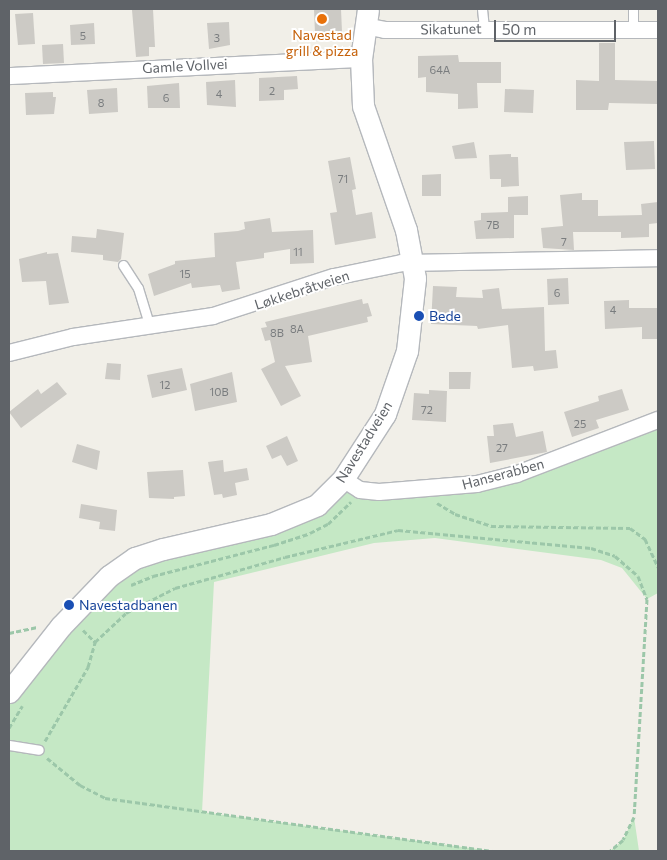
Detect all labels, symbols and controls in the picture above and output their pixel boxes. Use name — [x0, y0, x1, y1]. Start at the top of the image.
scale bar — [497, 10, 620, 42]
marker: Navestad grill & pizza — [316, 13, 328, 25]
street label: Sikatunet — [420, 20, 482, 38]
text: 50 m — [502, 20, 536, 38]
place label: Navestad grill & pizza — [286, 27, 358, 59]
house number: 5 — [80, 29, 86, 43]
house number: 3 — [214, 31, 220, 45]
street label: Gamle Vollvei — [142, 55, 228, 77]
house number: 64A — [430, 63, 450, 77]
house number: 2 — [269, 84, 275, 98]
house number: 4 — [216, 87, 222, 101]
house number: 6 — [163, 91, 169, 105]
house number: 8 — [98, 96, 104, 110]
house number: 71 — [338, 172, 348, 186]
house number: 7B — [487, 218, 499, 232]
house number: 7 — [561, 235, 567, 249]
house number: 11 — [293, 245, 303, 259]
house number: 15 — [179, 267, 191, 281]
street label: Løkkebråtveien — [252, 267, 352, 313]
house number: 6 — [554, 286, 560, 300]
house number: 4 — [610, 303, 616, 317]
place label: Bede — [429, 308, 461, 324]
marker: Bede — [413, 310, 425, 322]
house number: 8A — [290, 322, 304, 336]
house number: 8B — [270, 326, 284, 340]
house number: 12 — [160, 378, 170, 392]
house number: 10B — [210, 385, 228, 399]
street label: Navestadveien — [332, 398, 396, 486]
house number: 72 — [421, 403, 433, 417]
house number: 25 — [574, 417, 586, 431]
house number: 27 — [496, 441, 508, 455]
street label: Hanserabben — [460, 455, 546, 493]
place label: Navestadbanen — [79, 597, 178, 613]
marker: Navestadbanen — [63, 599, 75, 611]

